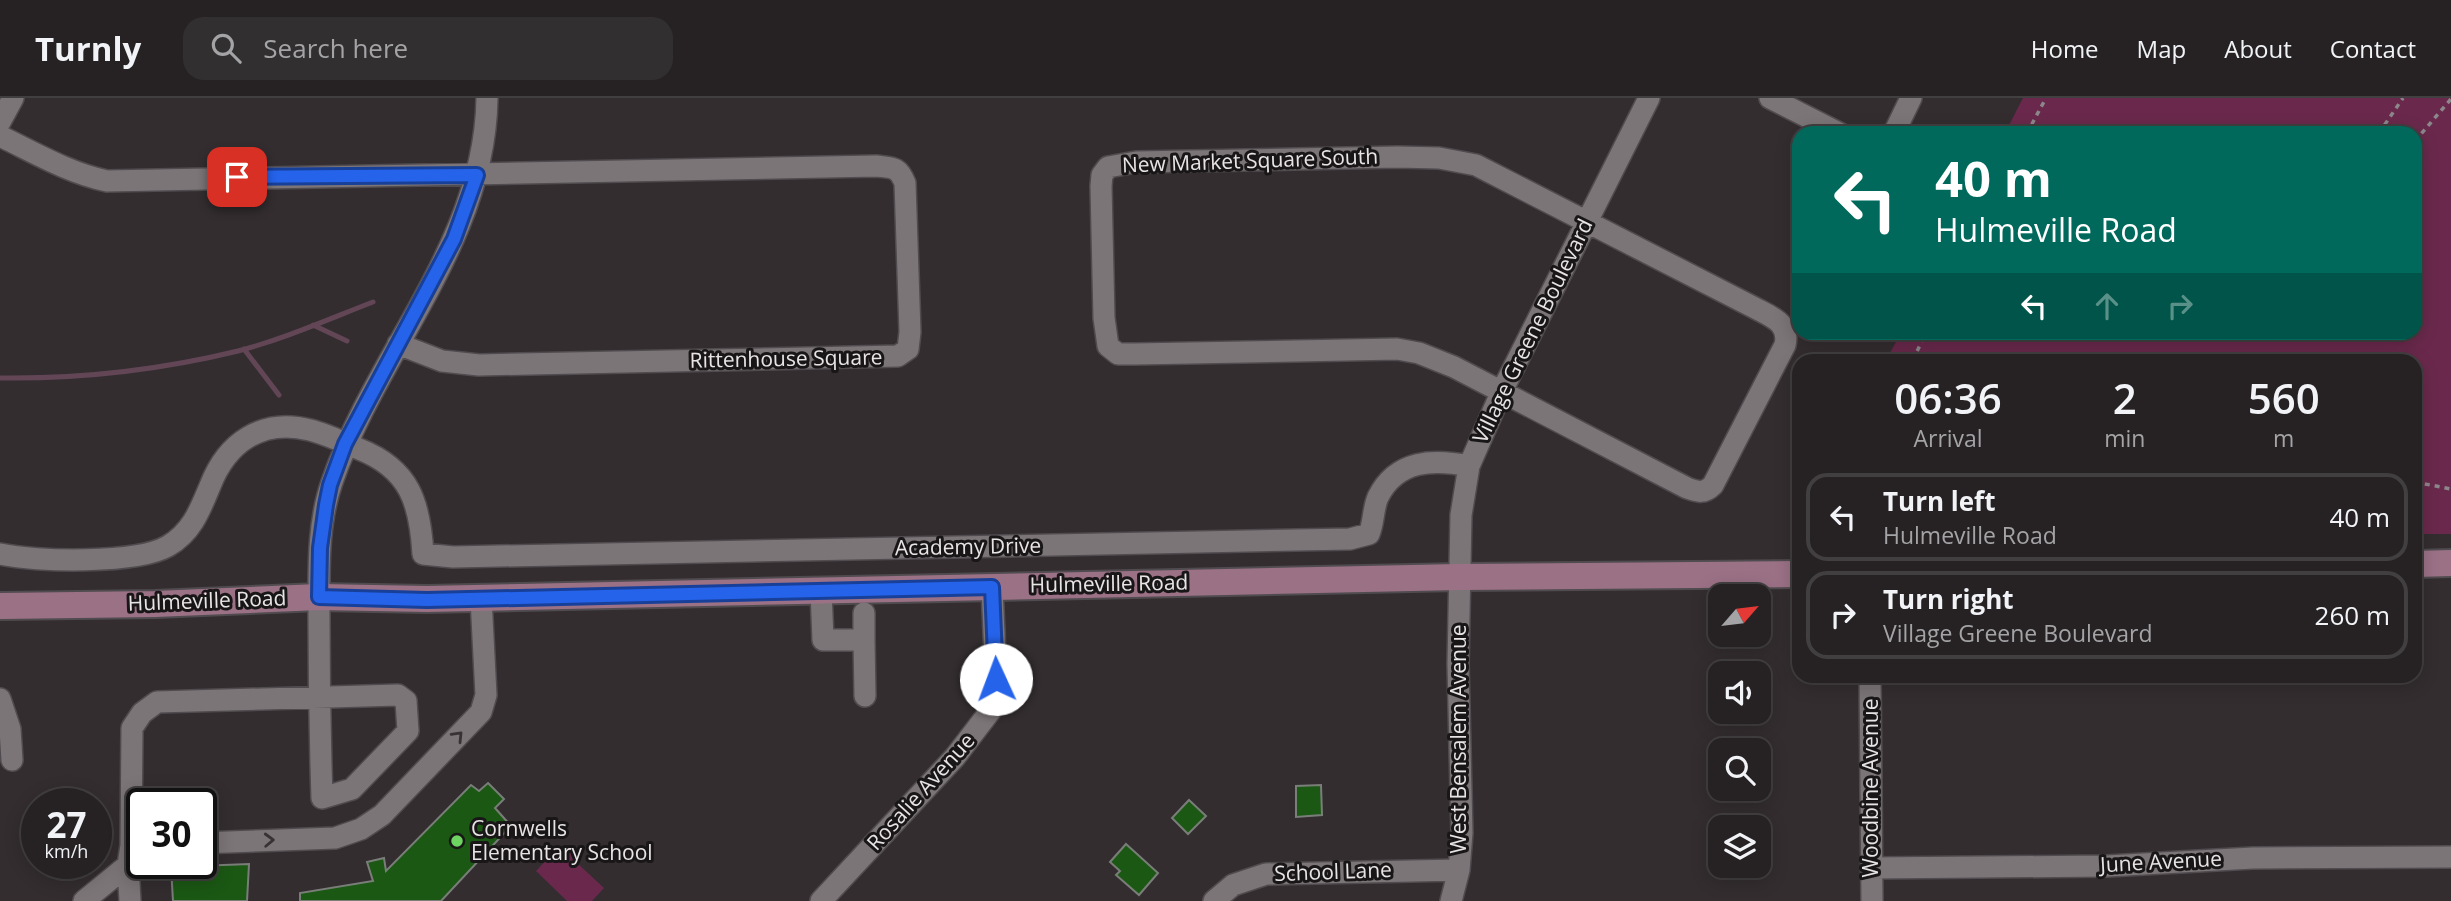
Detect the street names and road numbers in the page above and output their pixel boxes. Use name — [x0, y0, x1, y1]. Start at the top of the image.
street label: New Market Square South — [1121, 142, 1379, 178]
street label: Village Greene Boulevard — [1466, 214, 1599, 447]
street label: Rittenhouse Square — [689, 342, 883, 374]
street label: Academy Drive — [895, 531, 1041, 561]
street label: Hulmeville Road — [1029, 568, 1189, 598]
street label: Hulmeville Road — [127, 583, 287, 617]
street label: West Bensalem Avenue — [1444, 624, 1472, 854]
street label: Woodbine Avenue — [1856, 699, 1884, 877]
street label: Rosalie Avenue — [860, 727, 980, 856]
street label: June Avenue — [2097, 844, 2222, 878]
street label: School Lane — [1274, 855, 1392, 887]

